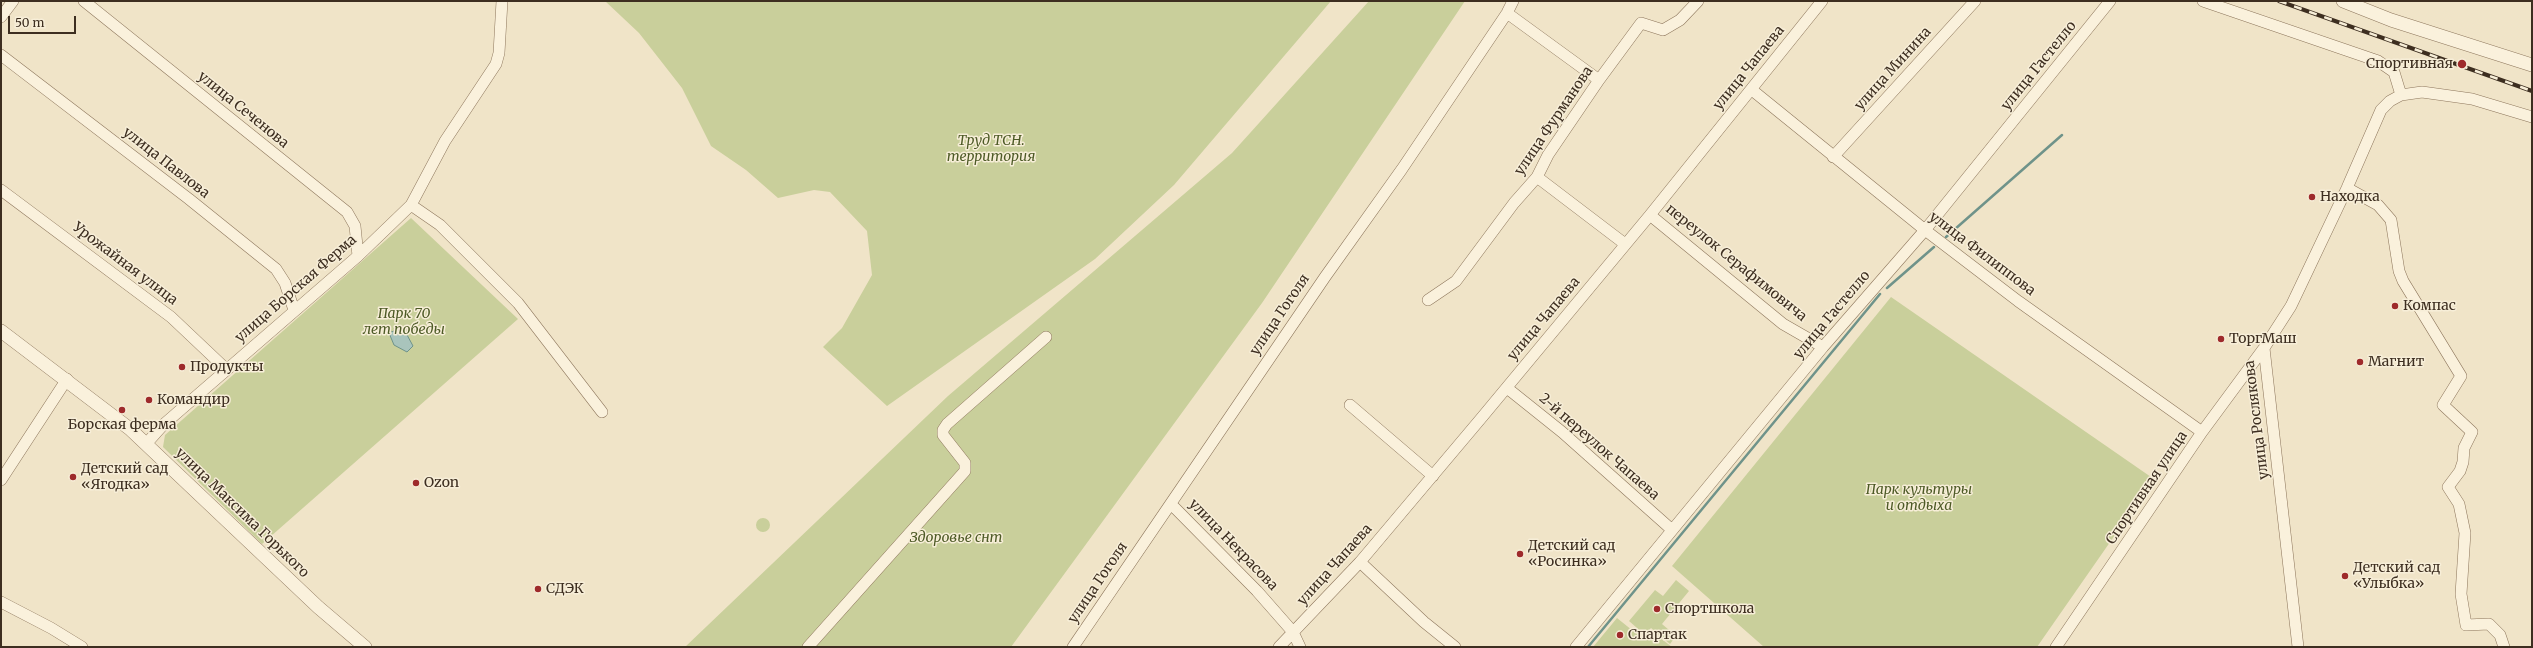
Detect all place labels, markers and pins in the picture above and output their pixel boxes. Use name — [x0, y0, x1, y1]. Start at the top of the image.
place label: Спортивная — [2366, 56, 2453, 72]
marker: Спортивная — [2456, 58, 2468, 70]
place label: Находка — [2320, 189, 2380, 205]
marker: Находка — [2307, 192, 2317, 202]
place label: Компас — [2403, 298, 2456, 314]
marker: Компас — [2390, 301, 2400, 311]
place label: ТоргМаш — [2229, 331, 2296, 347]
marker: ТоргМаш — [2216, 334, 2226, 344]
place label: Магнит — [2368, 354, 2424, 370]
marker: Магнит — [2355, 357, 2365, 367]
place label: Продукты — [190, 359, 264, 375]
marker: Продукты — [177, 362, 187, 372]
place label: Командир — [157, 392, 230, 408]
marker: Командир — [144, 395, 154, 405]
marker: Борская ферма — [117, 405, 127, 415]
place label: Борская ферма — [67, 417, 177, 433]
place label: Детский сад «Ягодка» — [81, 461, 169, 494]
marker: Детский сад «Ягодка» — [68, 472, 78, 482]
place label: Ozon — [424, 475, 459, 491]
marker: Ozon — [411, 478, 421, 488]
place label: Детский сад «Росинка» — [1528, 538, 1616, 570]
marker: Детский сад «Росинка» — [1515, 549, 1525, 559]
place label: Детский сад «Улыбка» — [2353, 560, 2441, 592]
marker: Детский сад «Улыбка» — [2340, 571, 2350, 581]
place label: СДЭК — [546, 581, 584, 597]
marker: СДЭК — [533, 584, 543, 594]
place label: Спортшкола — [1665, 601, 1754, 617]
marker: Спортшкола — [1652, 604, 1662, 614]
place label: Спартак — [1628, 627, 1687, 643]
marker: Спартак — [1615, 630, 1625, 640]

